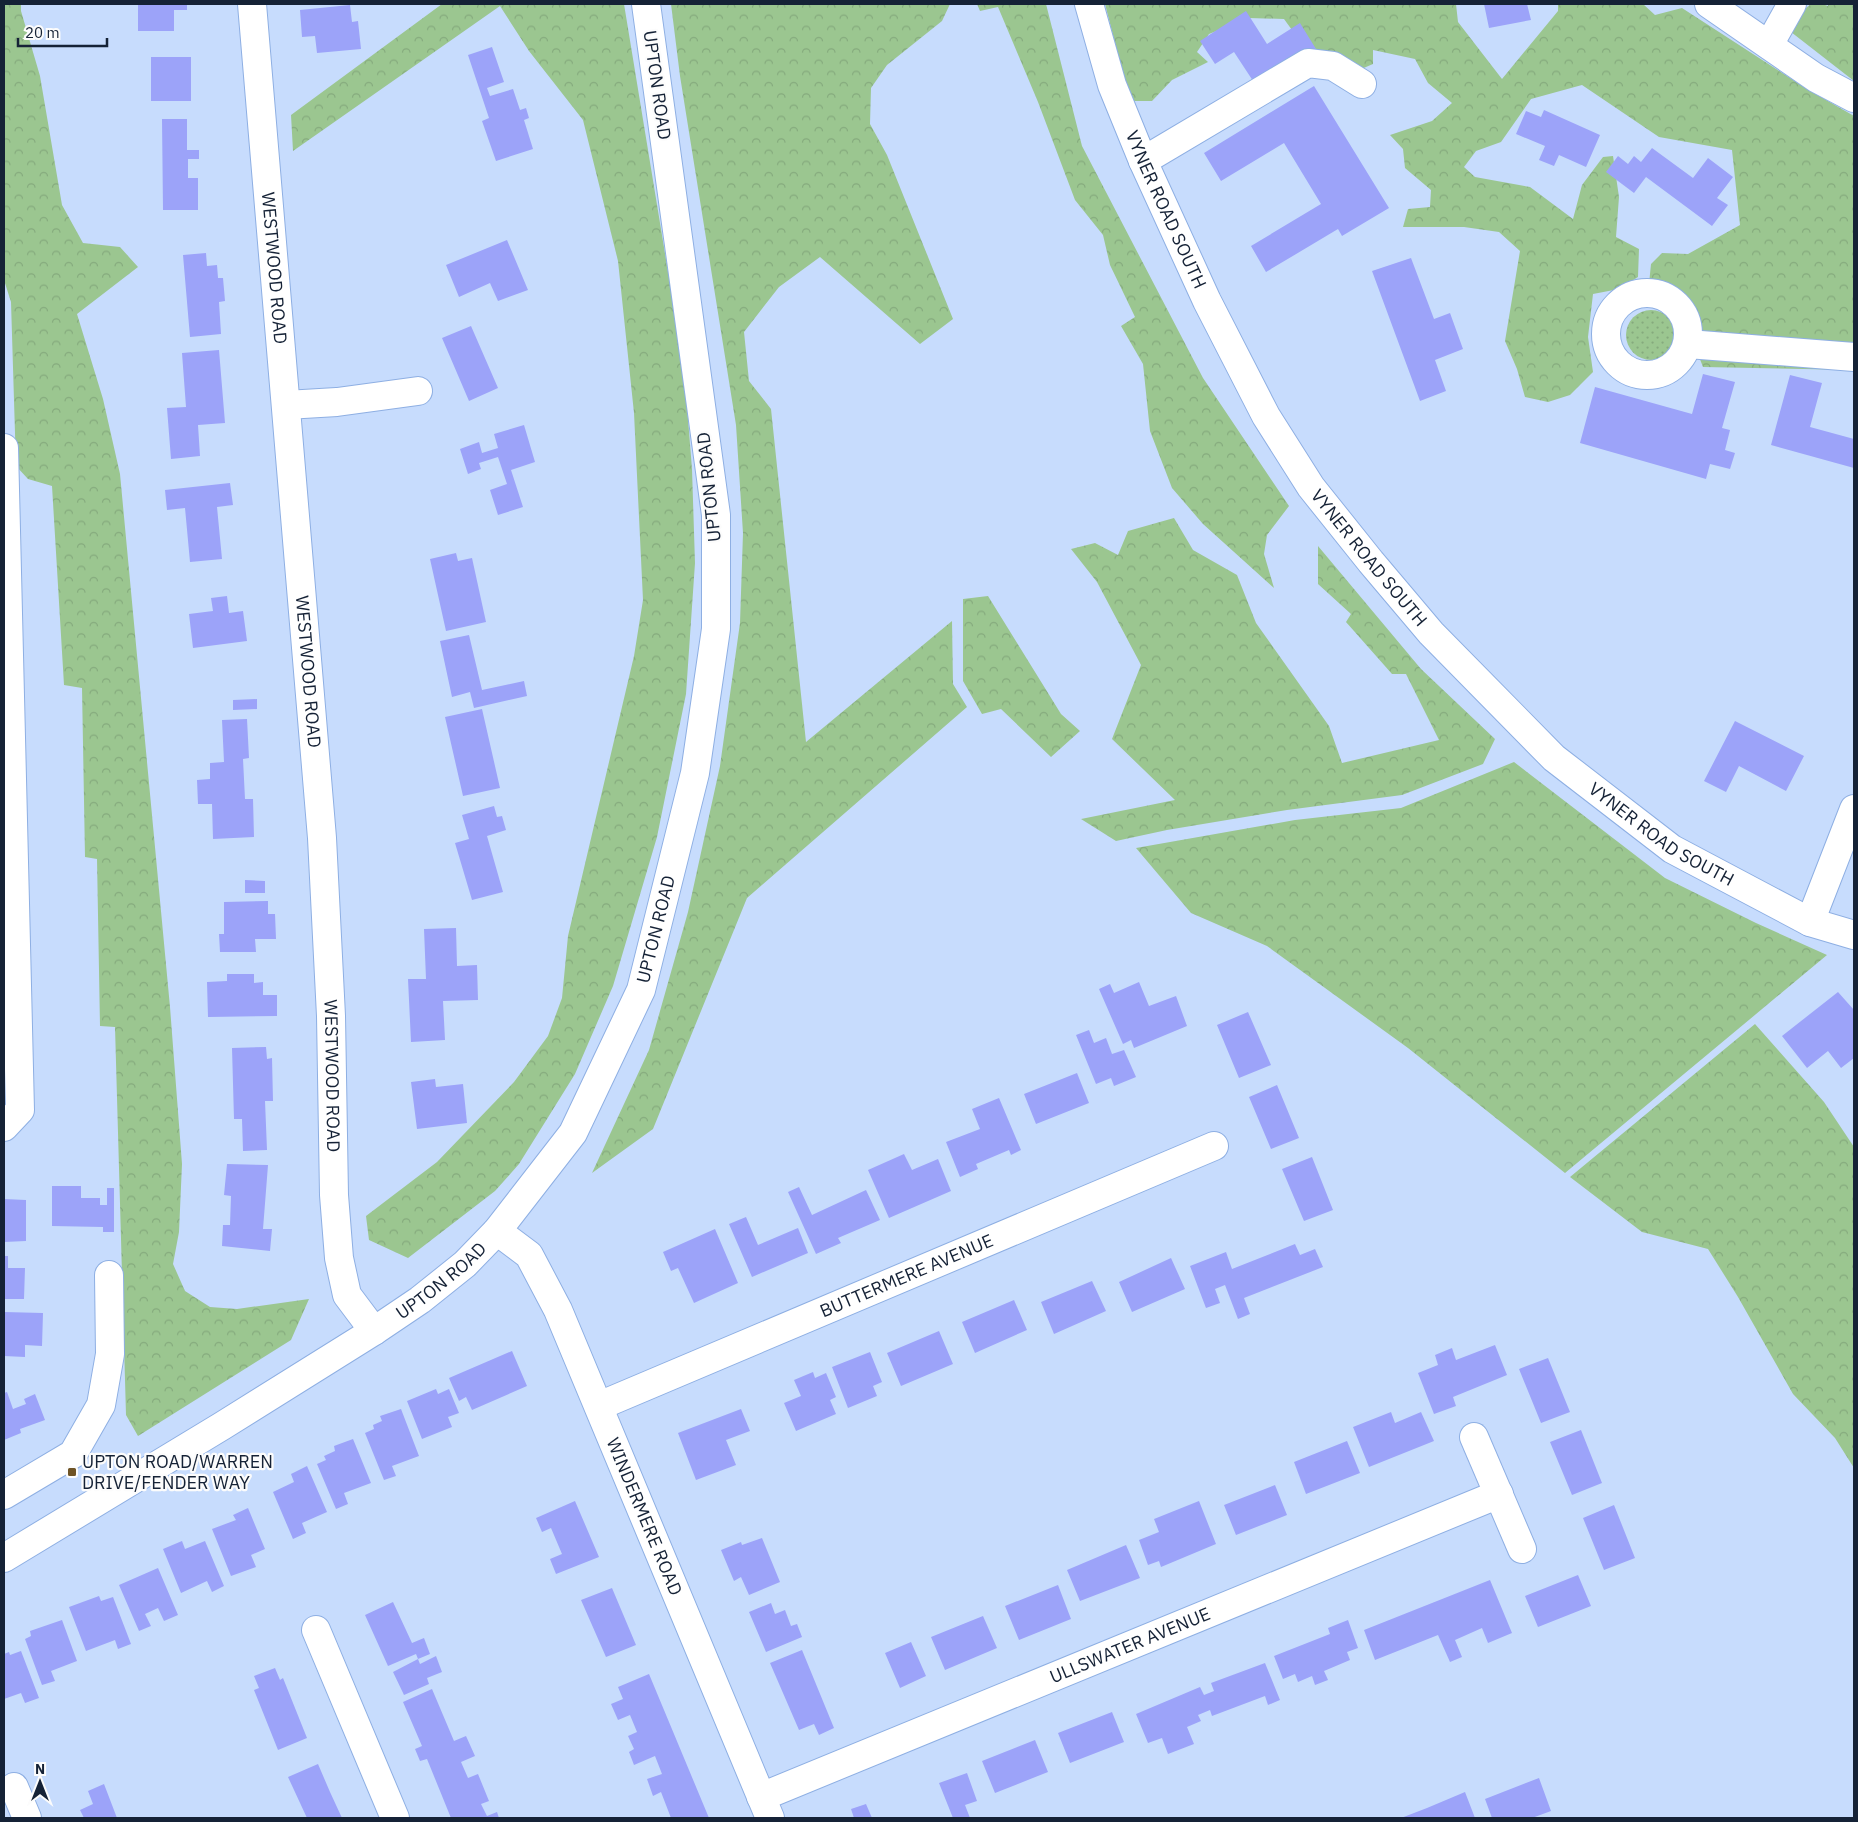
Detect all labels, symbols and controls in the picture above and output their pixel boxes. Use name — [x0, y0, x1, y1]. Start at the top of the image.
scale bar — [18, 15, 106, 47]
text: 20 m — [25, 23, 60, 42]
street label: UPTON ROAD — [638, 29, 677, 141]
street label: VYNER ROAD SOUTH — [1121, 127, 1212, 292]
street label: WESTWOOD ROAD — [257, 191, 293, 345]
street label: UPTON ROAD — [691, 431, 726, 543]
street label: VYNER ROAD SOUTH — [1306, 484, 1432, 631]
street label: WESTWOOD ROAD — [291, 595, 326, 749]
street label: VYNER ROAD SOUTH — [1584, 777, 1738, 891]
street label: UPTON ROAD — [631, 873, 680, 986]
street label: WESTWOOD ROAD — [319, 999, 345, 1152]
street label: BUTTERMERE AVENUE — [816, 1229, 997, 1322]
street label: UPTON ROAD — [391, 1237, 491, 1324]
street label: WINDERMERE ROAD — [602, 1434, 688, 1599]
place label: UPTON ROAD/WARREN DRIVE/FENDER WAY — [82, 1450, 273, 1494]
marker: UPTON ROAD/WARREN DRIVE/FENDER WAY — [66, 1466, 78, 1478]
street label: ULLSWATER AVENUE — [1046, 1602, 1214, 1688]
north arrow — [15, 1757, 65, 1807]
text: N — [35, 1760, 45, 1778]

